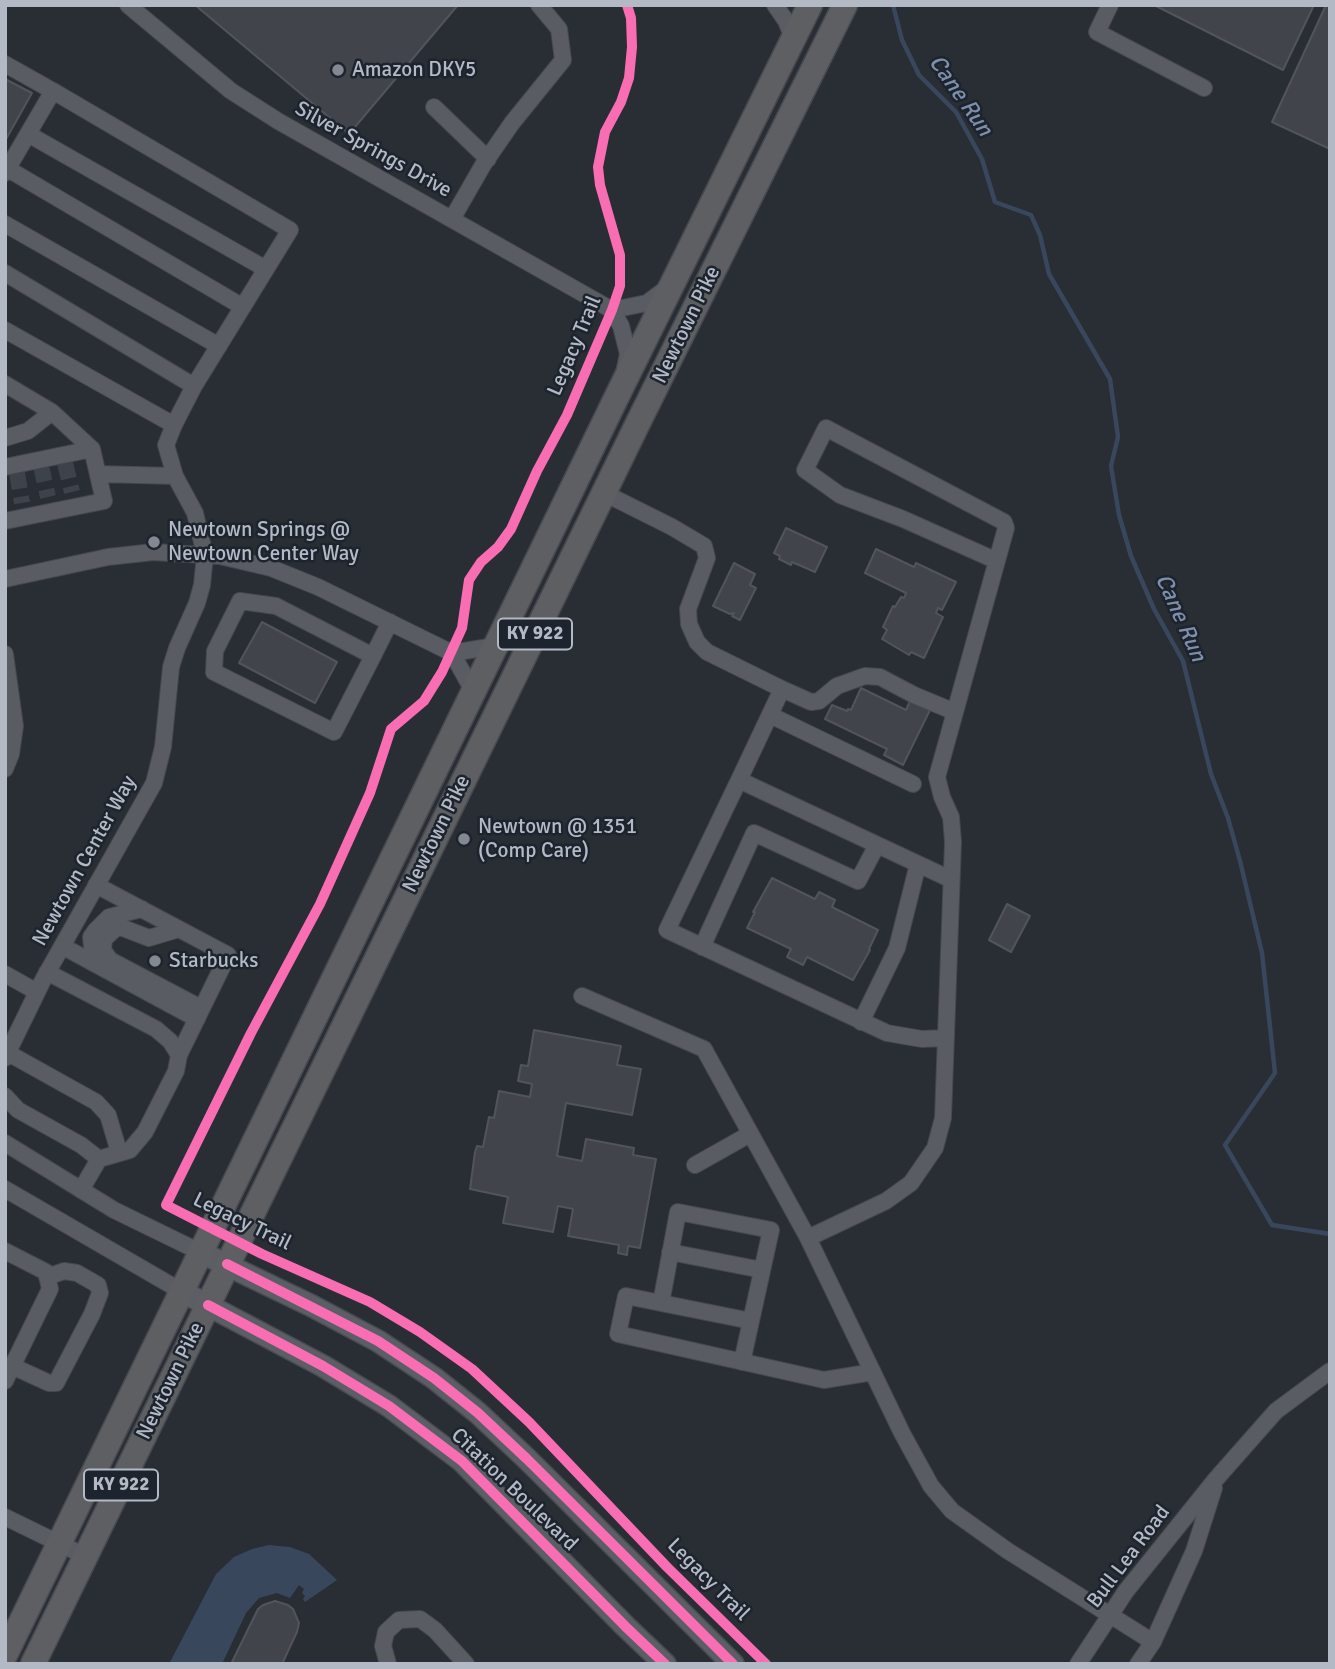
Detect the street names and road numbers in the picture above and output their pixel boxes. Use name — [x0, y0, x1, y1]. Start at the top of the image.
street label: Silver Springs Drive — [290, 96, 456, 204]
street label: Newtown Pike — [648, 262, 726, 388]
street label: Legacy Trail — [543, 292, 607, 400]
road number: KY 922 — [498, 618, 572, 650]
street label: Newtown Center Way — [28, 771, 142, 951]
street label: Newtown Pike — [398, 771, 476, 897]
street label: Legacy Trail — [189, 1187, 295, 1257]
street label: Newtown Pike — [132, 1318, 210, 1444]
street label: Citation Boulevard — [445, 1423, 583, 1557]
road number: KY 922 — [84, 1470, 158, 1500]
street label: Bull Lea Road — [1082, 1501, 1176, 1613]
street label: Legacy Trail — [661, 1533, 755, 1627]

